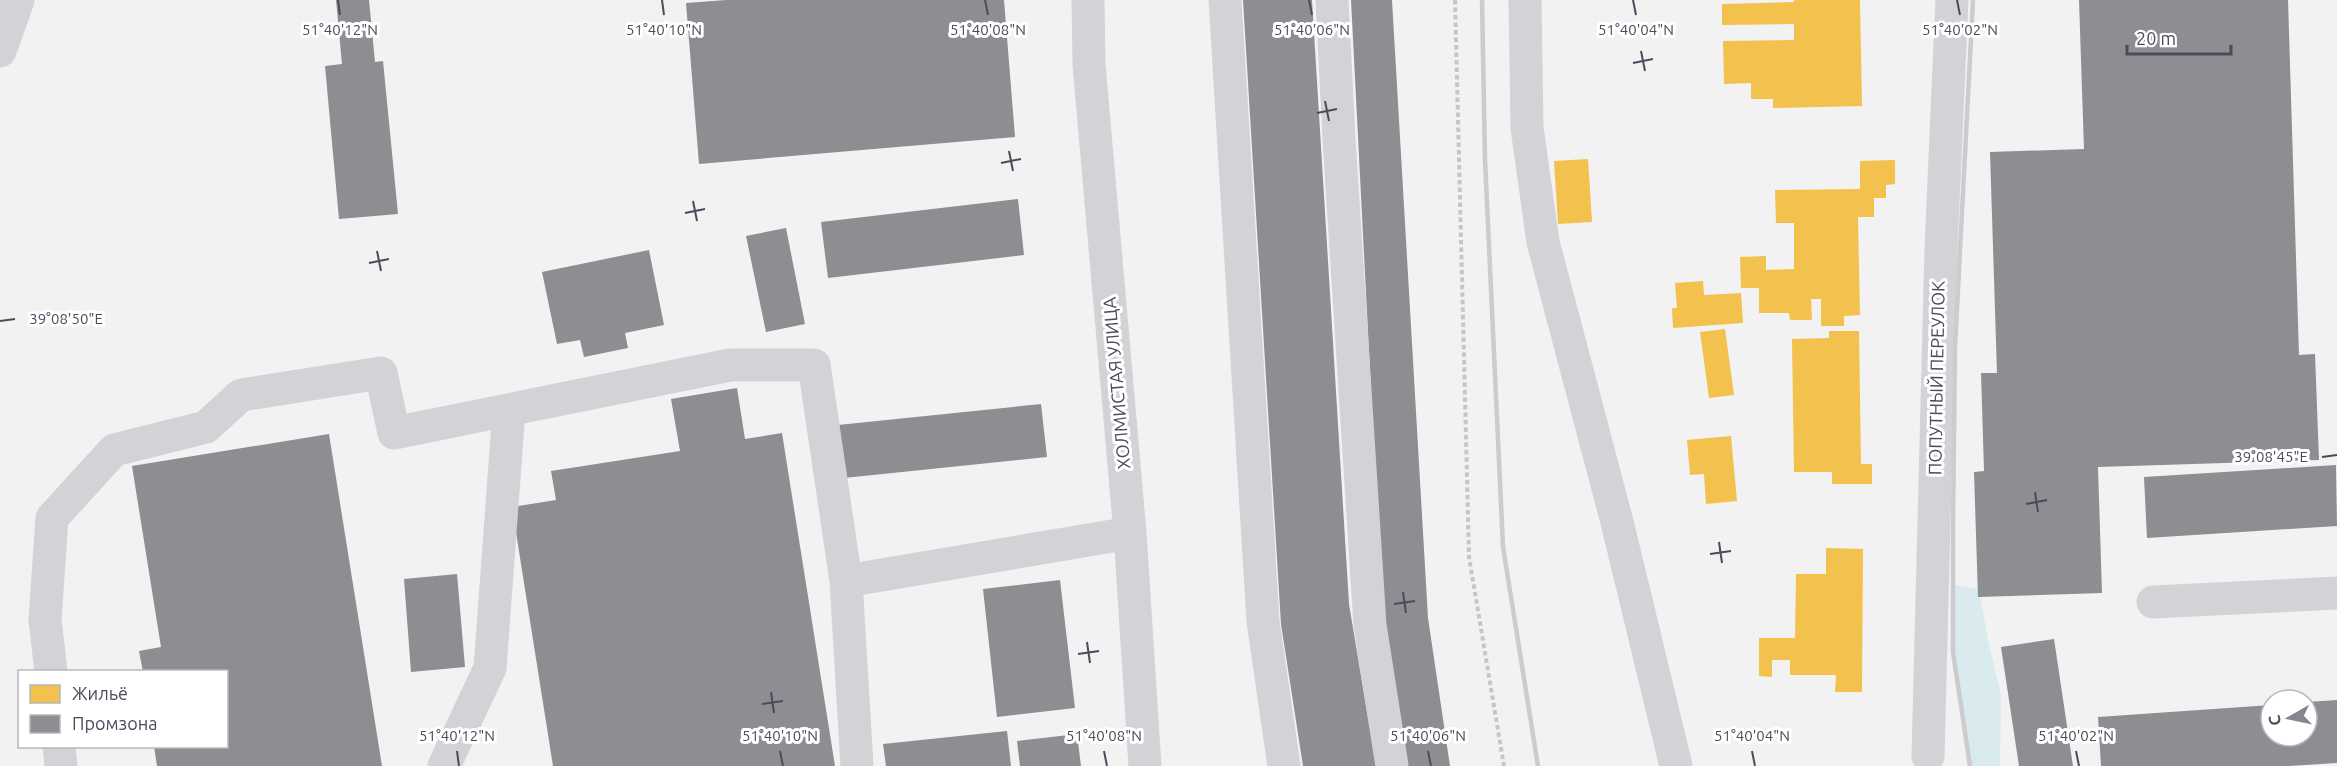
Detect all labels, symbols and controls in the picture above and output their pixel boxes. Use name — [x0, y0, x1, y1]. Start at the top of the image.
scale bar — [2127, 18, 2230, 56]
text: 51°40'12"N — [302, 21, 378, 38]
text: 51°40'10"N — [626, 21, 702, 38]
text: 51°40'08"N — [950, 21, 1026, 38]
text: 51°40'06"N — [1274, 21, 1350, 38]
text: 51°40'04"N — [1598, 21, 1674, 38]
text: 51°40'02"N — [1922, 21, 1998, 38]
text: 20 m — [2136, 28, 2176, 48]
street label: ПОПУТНЫЙ ПЕРЕУЛОК — [1924, 281, 1948, 475]
street label: ХОЛМИСТАЯ УЛИЦА — [1098, 296, 1133, 470]
text: 39°08'50"E — [29, 310, 103, 327]
text: 39°08'45"E — [2234, 448, 2308, 465]
legend — [18, 670, 228, 748]
text: Жильё — [72, 683, 128, 703]
north arrow — [2259, 688, 2319, 748]
text: Промзона — [72, 713, 157, 733]
text: С — [2264, 714, 2284, 727]
text: 51°40'12"N — [419, 727, 495, 744]
text: 51°40'10"N — [742, 727, 818, 744]
text: 51°40'08"N — [1066, 727, 1142, 744]
text: 51°40'06"N — [1390, 727, 1466, 744]
text: 51°40'04"N — [1714, 727, 1790, 744]
text: 51°40'02"N — [2038, 727, 2114, 744]

